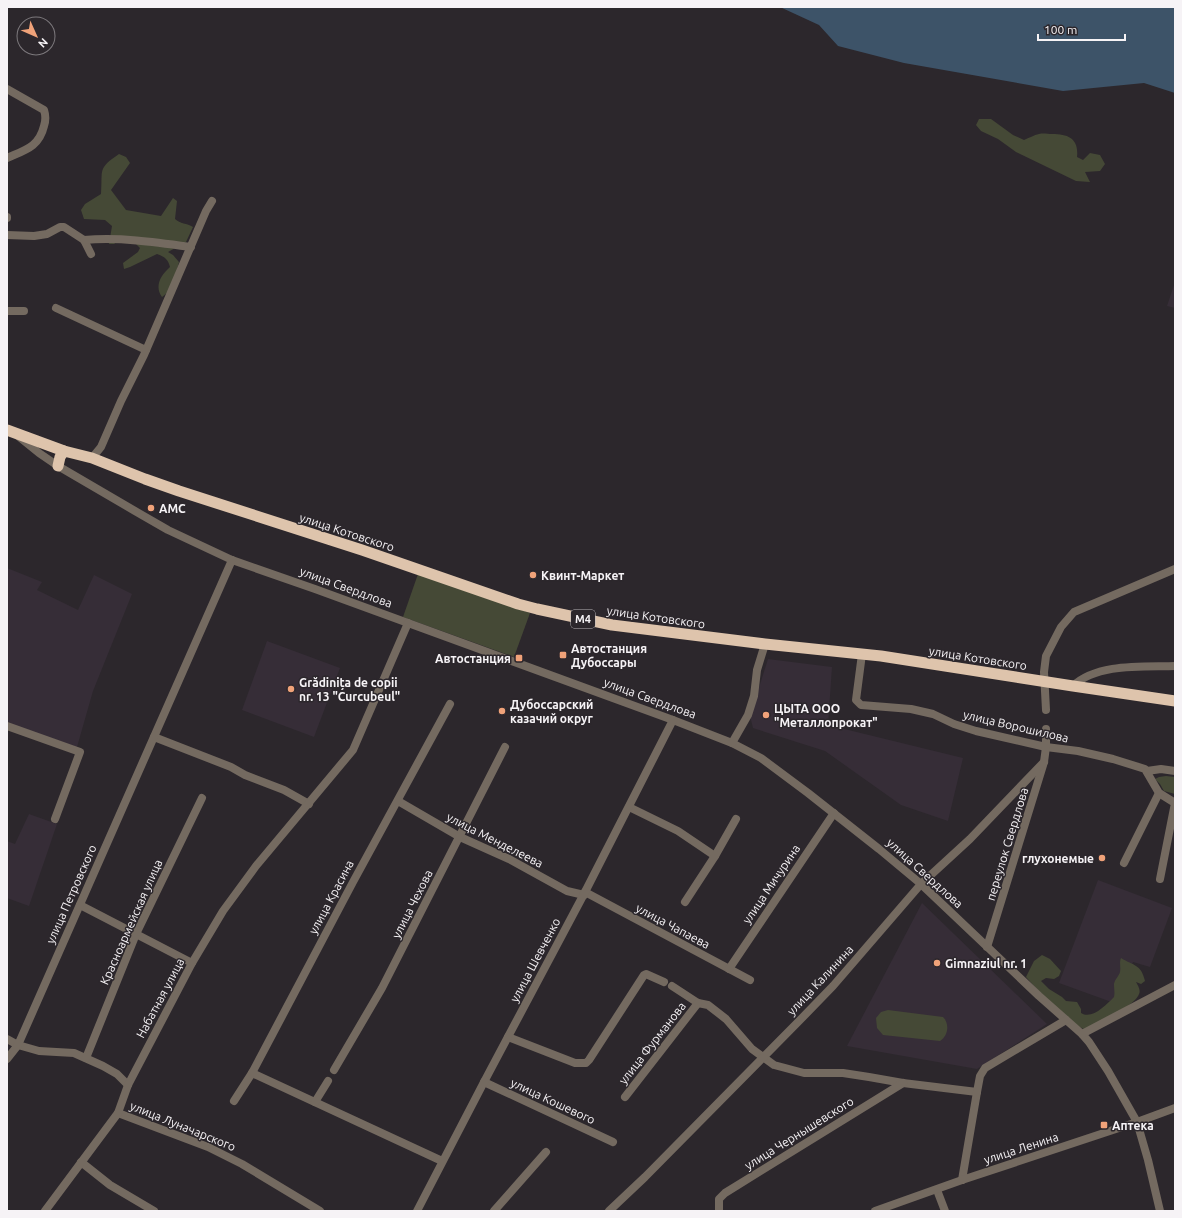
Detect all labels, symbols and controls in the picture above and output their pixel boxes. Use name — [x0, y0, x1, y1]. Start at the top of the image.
north arrow — [16, 16, 56, 56]
scale bar — [1038, 16, 1125, 42]
text: 100 m — [1044, 23, 1077, 36]
text: N — [36, 36, 50, 50]
place label: AMC — [159, 502, 186, 515]
marker: AMC — [146, 503, 156, 513]
street label: улица Котовского — [298, 510, 396, 554]
street label: улица Свердлова — [298, 564, 394, 610]
place label: Квинт-Маркет — [541, 569, 624, 582]
marker: Квинт-Маркет — [528, 570, 538, 580]
street label: улица Котовского — [606, 604, 706, 630]
road number: M4 — [571, 610, 595, 628]
place label: Автостанция Дубоссары — [571, 642, 647, 669]
street label: улица Котовского — [928, 644, 1028, 672]
marker: Автостанция Дубоссары — [558, 650, 568, 660]
place label: Автостанция — [435, 652, 511, 665]
marker: Автостанция — [514, 653, 524, 663]
street label: улица Свердлова — [602, 675, 698, 721]
place label: Grădinița de copii nr. 13 "Curcubeul" — [299, 676, 400, 703]
marker: Grădinița de copii nr. 13 "Curcubeul" — [286, 684, 296, 694]
place label: Дубоссарский казачий округ — [510, 698, 593, 725]
place label: ЦЫТА ООО "Металлопрокат" — [774, 702, 878, 729]
marker: Дубоссарский казачий округ — [497, 706, 507, 716]
street label: улица Ворошилова — [962, 708, 1070, 744]
marker: ЦЫТА ООО "Металлопрокат" — [761, 710, 771, 720]
street label: переулок Свердлова — [984, 786, 1030, 902]
street label: улица Менделеева — [445, 810, 545, 870]
street label: улица Свердлова — [884, 836, 966, 910]
street label: улица Мичурина — [740, 842, 802, 926]
street label: улица Петровского — [43, 843, 99, 945]
place label: глухонемые — [1022, 852, 1094, 865]
marker: глухонемые — [1097, 853, 1107, 863]
street label: Красноармейская улица — [97, 857, 165, 987]
street label: улица Красина — [306, 858, 356, 936]
street label: улица Чехова — [389, 867, 435, 941]
street label: улица Чапаева — [634, 901, 712, 951]
street label: улица Шевченко — [507, 916, 563, 1004]
street label: улица Калинина — [784, 942, 856, 1018]
street label: Набатная улица — [134, 956, 186, 1040]
place label: Gimnaziul nr. 1 — [945, 957, 1027, 970]
marker: Gimnaziul nr. 1 — [932, 958, 942, 968]
street label: улица Фурманова — [616, 999, 688, 1087]
street label: улица Кошевого — [509, 1076, 597, 1126]
street label: улица Чернышевского — [742, 1094, 856, 1172]
street label: улица Луначарского — [128, 1099, 238, 1153]
place label: Аптека — [1112, 1119, 1154, 1132]
marker: Аптека — [1099, 1120, 1109, 1130]
street label: улица Ленина — [982, 1130, 1060, 1166]

